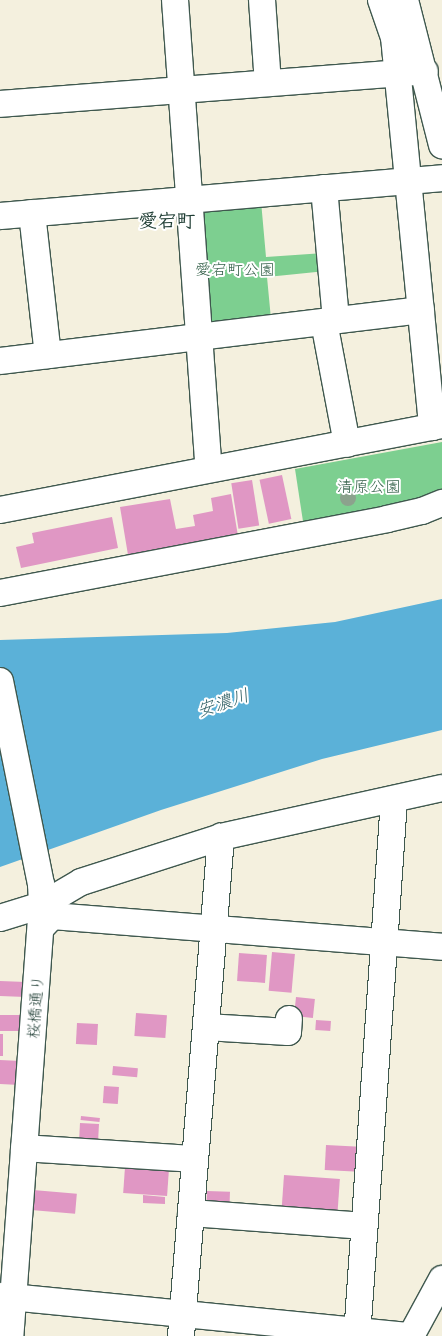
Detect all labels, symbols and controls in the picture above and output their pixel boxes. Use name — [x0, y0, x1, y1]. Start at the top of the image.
district label: 愛宕町 — [139, 210, 195, 232]
park label: 愛宕町公園 — [195, 259, 275, 279]
park label: 清原公園 — [337, 476, 401, 496]
water label: 安濃川 — [194, 684, 252, 722]
street label: 桜橋通り — [23, 974, 47, 1040]

